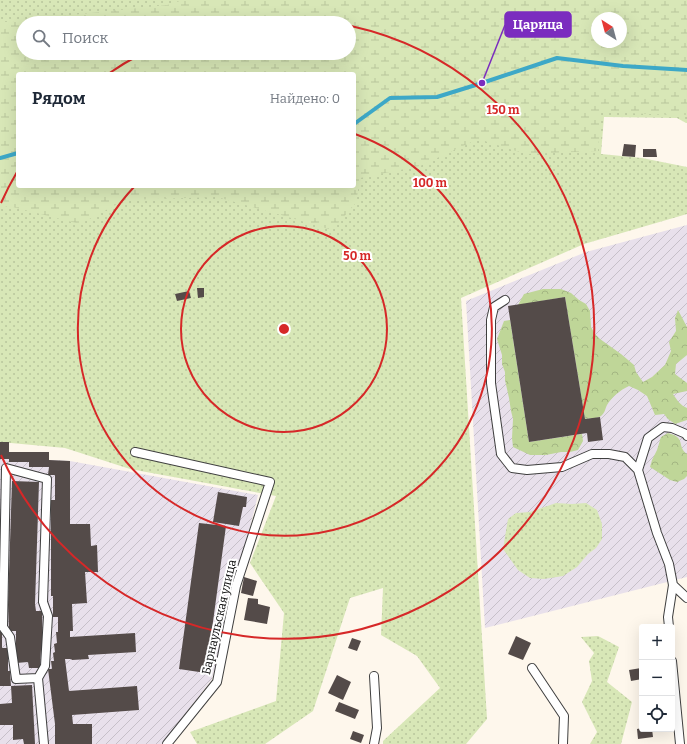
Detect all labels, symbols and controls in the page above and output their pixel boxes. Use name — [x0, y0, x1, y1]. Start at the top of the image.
callout: Царица — [505, 12, 571, 37]
north arrow — [591, 12, 627, 48]
search box — [16, 16, 356, 60]
text: Царица — [513, 17, 564, 32]
icon: search — [30, 27, 52, 49]
text: Поиск — [62, 29, 108, 47]
text: Рядом — [32, 88, 85, 109]
text: Найдено: 0 — [270, 91, 340, 106]
text: 150 m — [487, 103, 520, 117]
text: 100 m — [413, 176, 448, 190]
text: 50 m — [343, 249, 371, 263]
centre of rings — [277, 322, 291, 336]
street label: Барнаульская улица — [199, 558, 239, 676]
map controls — [639, 624, 675, 732]
button: + — [639, 624, 675, 660]
button: − — [639, 660, 675, 696]
button: locate — [639, 696, 675, 732]

